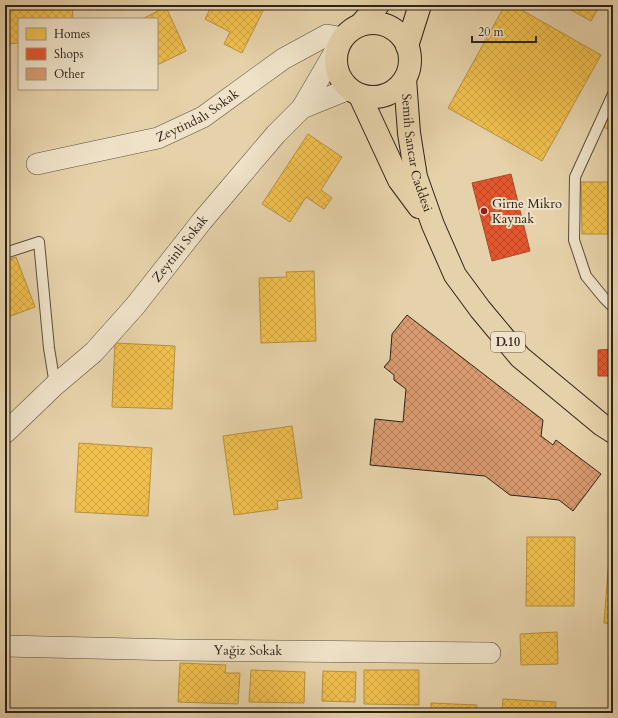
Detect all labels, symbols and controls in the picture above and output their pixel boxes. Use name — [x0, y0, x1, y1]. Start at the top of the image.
legend — [18, 18, 158, 90]
scale bar — [472, 18, 536, 44]
text: 20 m — [478, 24, 505, 40]
text: Homes — [54, 26, 90, 42]
text: Shops — [54, 46, 83, 62]
text: Other — [54, 66, 85, 82]
street label: Zeytindalı Sokak — [153, 85, 243, 147]
street label: Semih Sancar Caddesi — [397, 93, 437, 215]
place label: Girne Mikro Kaynak — [492, 195, 562, 228]
marker: Girne Mikro Kaynak — [479, 206, 489, 216]
street label: Zeytinli Sokak — [148, 211, 212, 286]
road number: D.10 — [491, 332, 525, 352]
street label: Yağiz Sokak — [214, 641, 282, 660]

